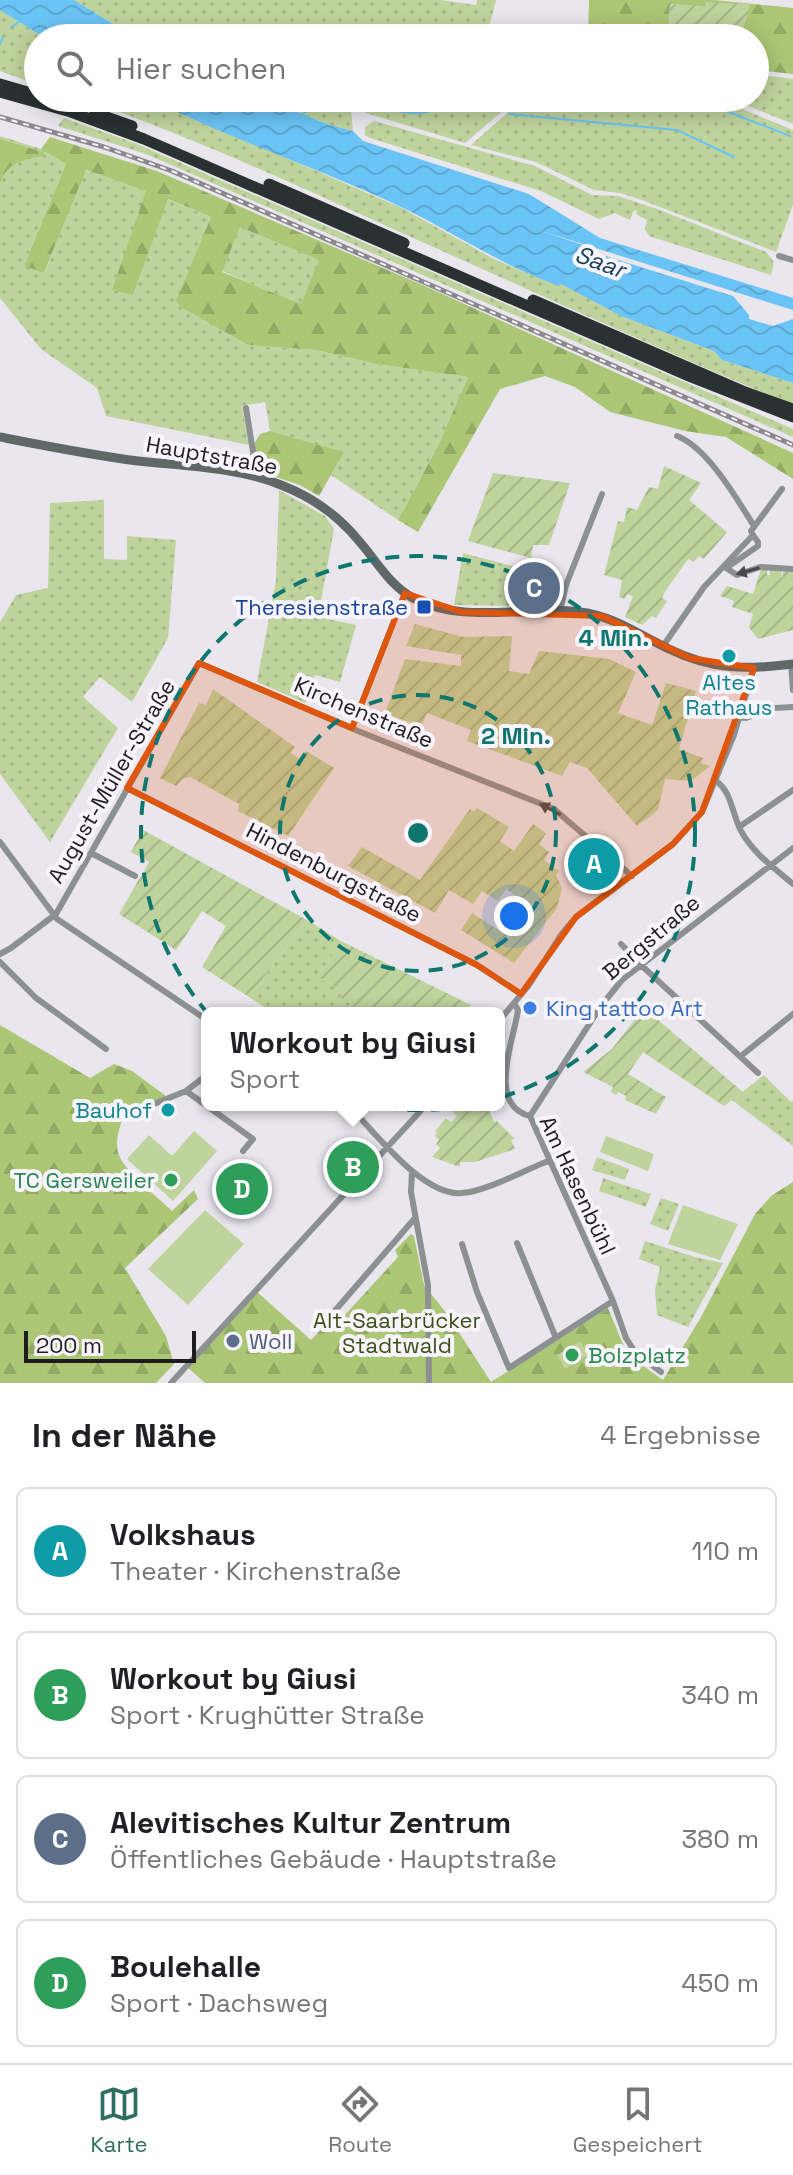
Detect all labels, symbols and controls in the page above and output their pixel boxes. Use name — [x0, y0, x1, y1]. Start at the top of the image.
search box — [24, 24, 769, 112]
icon: search — [52, 46, 96, 90]
text: Hier suchen — [116, 49, 286, 88]
water label: Saar — [571, 238, 632, 286]
street label: Hauptstraße — [144, 430, 280, 480]
pin: C — [508, 558, 560, 618]
one-way arrow — [736, 565, 760, 578]
place label: Theresienstraße — [235, 593, 408, 621]
marker: Theresienstraße — [415, 598, 433, 616]
text: 4 Min. — [579, 622, 649, 653]
marker: Altes Rathaus — [720, 647, 738, 665]
place label: Altes Rathaus — [686, 668, 772, 721]
street label: Kirchenstraße — [290, 670, 438, 754]
street label: August-Müller-Straße — [41, 674, 181, 888]
text: 2 Min. — [481, 720, 551, 751]
one-way arrow — [539, 802, 562, 816]
street label: Hindenburgstraße — [242, 816, 426, 928]
centre of rings — [404, 819, 432, 847]
pin: A — [568, 834, 620, 894]
street label: Bergstraße — [597, 888, 705, 986]
your location — [494, 896, 534, 936]
place label: King tattoo Art — [546, 994, 703, 1022]
marker: King tattoo Art — [521, 999, 539, 1017]
popup — [201, 1007, 505, 1111]
text: Workout by Giusi — [230, 1023, 476, 1062]
text: Sport — [230, 1062, 300, 1096]
place label: Bauhof — [75, 1096, 152, 1124]
marker: Bauhof — [159, 1101, 177, 1119]
street label: Am Hasenbühl — [534, 1111, 622, 1259]
pin: B — [327, 1137, 379, 1197]
pin: D — [216, 1159, 268, 1219]
place label: TC Gersweiler — [13, 1166, 155, 1194]
marker: TC Gersweiler — [162, 1171, 180, 1189]
park label: Alt-Saarbrücker Stadtwald — [313, 1306, 481, 1359]
scale bar — [24, 1327, 196, 1363]
place label: Woll — [249, 1327, 292, 1355]
text: 200 m — [36, 1331, 102, 1359]
marker: Woll — [224, 1332, 242, 1350]
place label: Bolzplatz — [588, 1341, 686, 1369]
marker: Bolzplatz — [563, 1346, 581, 1364]
text: In der Nähe — [32, 1414, 217, 1457]
text: 4 Ergebnisse — [600, 1418, 761, 1452]
text: Volkshaus — [110, 1515, 256, 1554]
text: A — [52, 1534, 68, 1568]
text: 110 m — [692, 1534, 759, 1568]
text: Theater · Kirchenstraße — [110, 1554, 401, 1588]
text: Workout by Giusi — [110, 1659, 356, 1698]
text: B — [51, 1678, 69, 1712]
text: 340 m — [681, 1678, 759, 1712]
text: Sport · Krughütter Straße — [110, 1698, 425, 1732]
text: Alevitisches Kultur Zentrum — [110, 1803, 511, 1842]
text: C — [52, 1822, 68, 1856]
text: 380 m — [681, 1822, 759, 1856]
text: Öffentliches Gebäude · Hauptstraße — [110, 1842, 557, 1876]
text: Boulehalle — [110, 1947, 261, 1986]
text: D — [51, 1966, 69, 2000]
text: 450 m — [681, 1966, 759, 2000]
text: Sport · Dachsweg — [110, 1986, 328, 2020]
tab: Karte — [90, 2082, 148, 2158]
tab: Route — [328, 2082, 392, 2158]
tab: Gespeichert — [573, 2082, 703, 2158]

